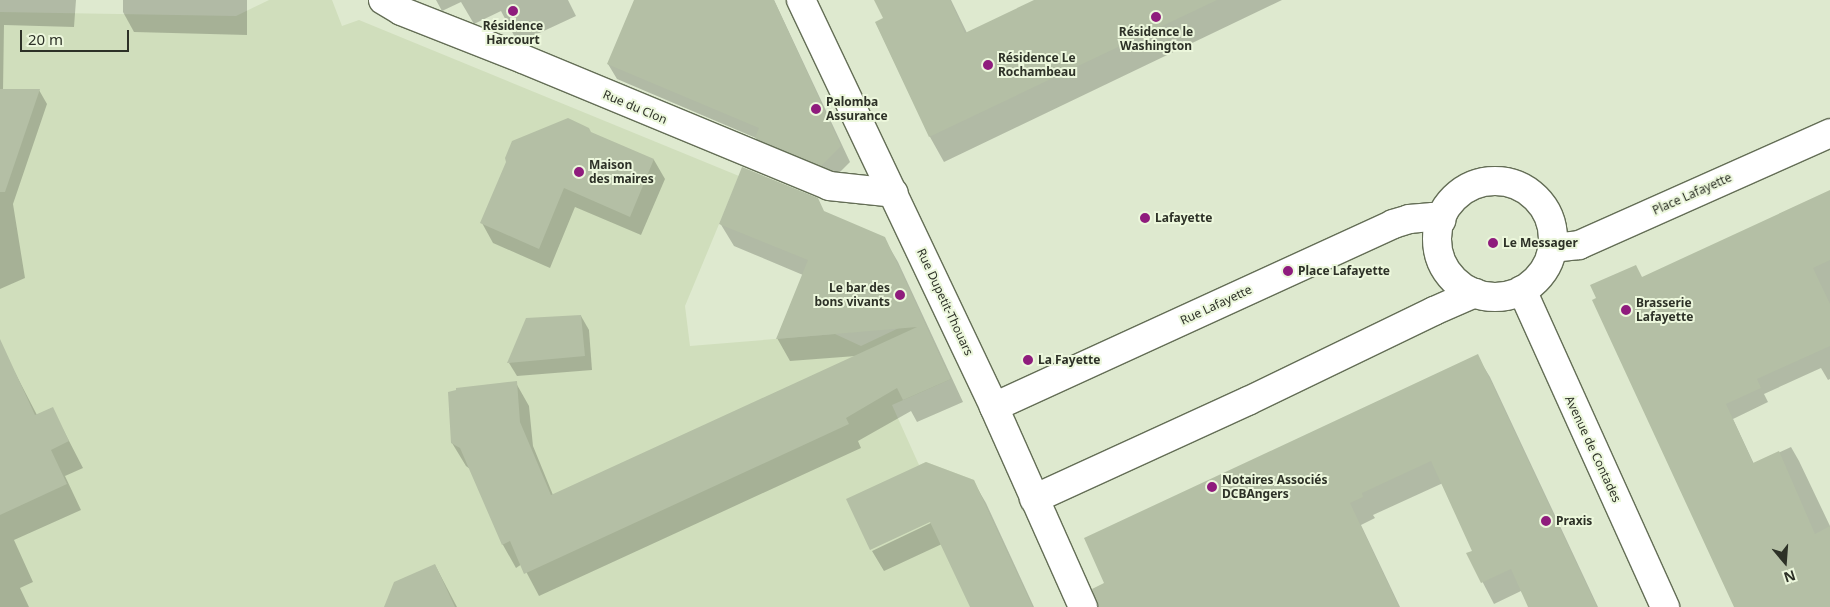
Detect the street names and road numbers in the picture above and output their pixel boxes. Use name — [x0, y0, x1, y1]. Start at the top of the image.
street label: Rue du Clon — [601, 87, 669, 127]
street label: Place Lafayette — [1650, 170, 1734, 218]
street label: Rue Dupetit-Thouars — [914, 246, 976, 358]
street label: Rue Lafayette — [1178, 282, 1254, 328]
street label: Avenue de Contades — [1562, 394, 1624, 504]

